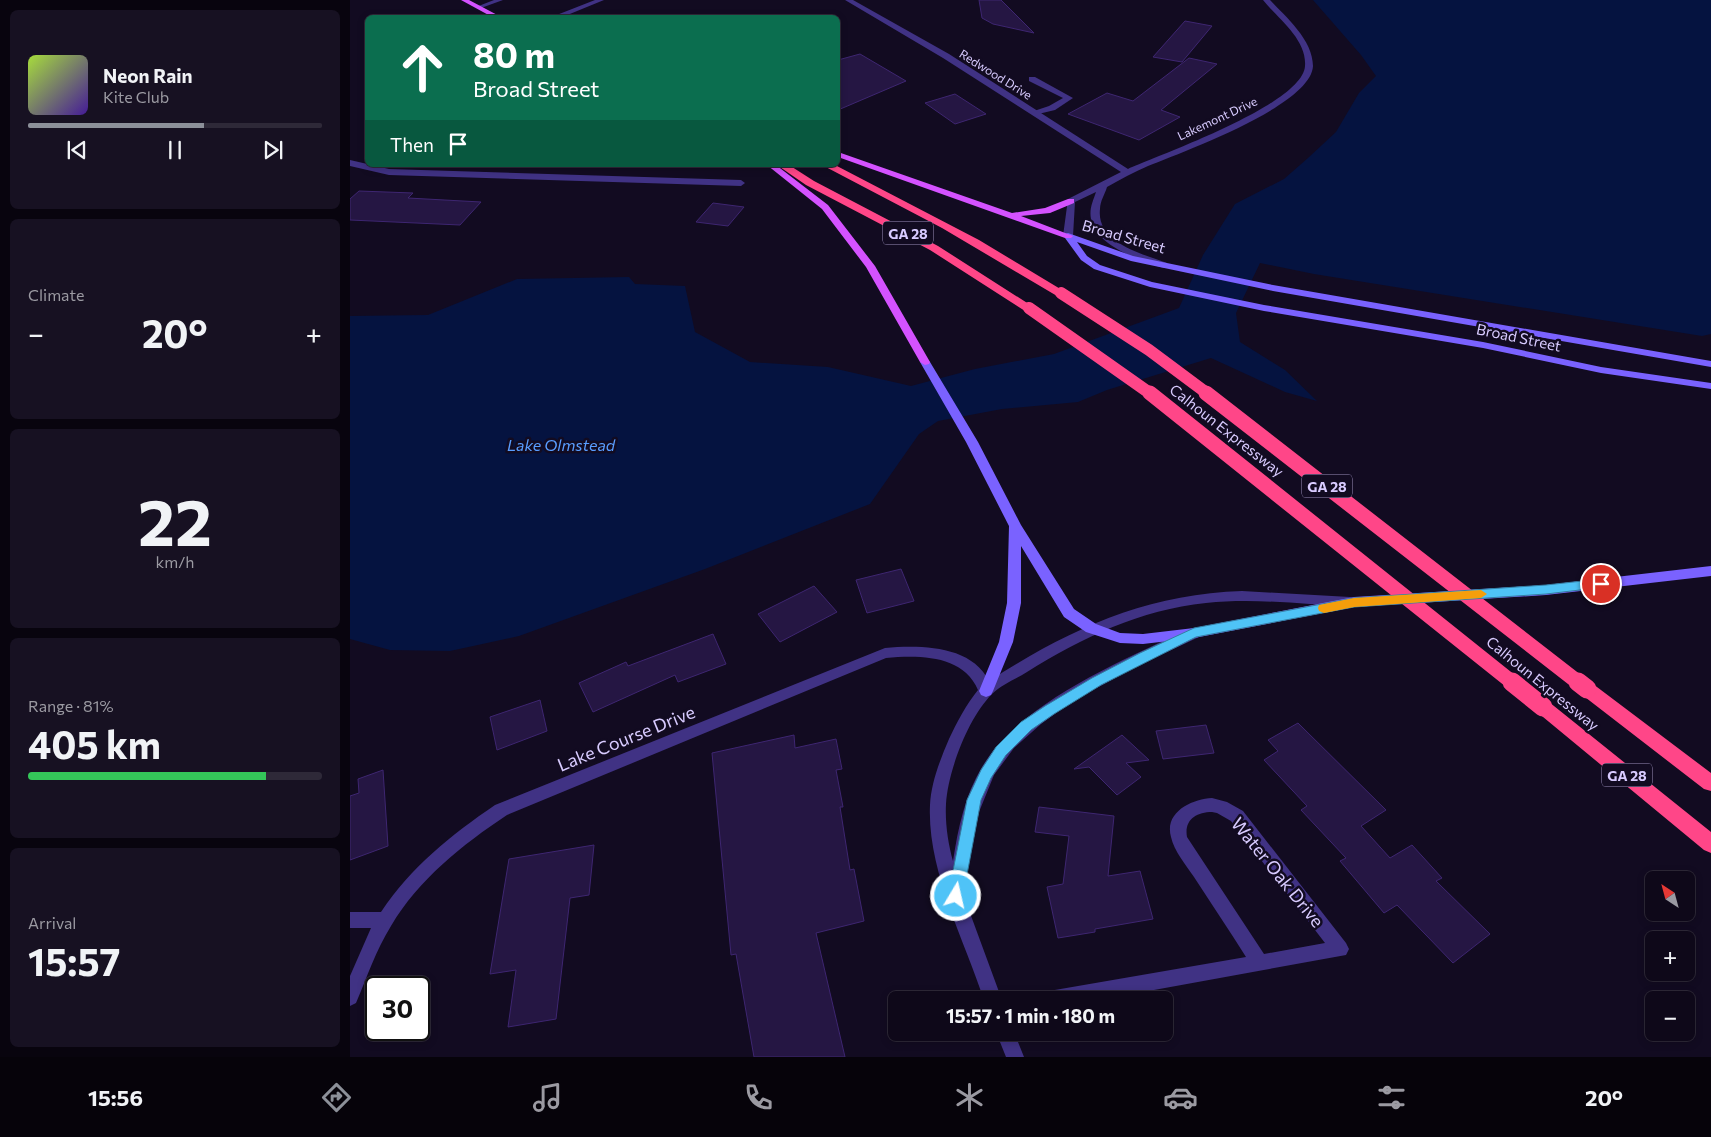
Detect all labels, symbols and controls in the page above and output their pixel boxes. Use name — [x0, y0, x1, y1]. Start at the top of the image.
text: 80 m — [473, 32, 555, 75]
icon: ahead — [390, 35, 455, 100]
street label: Redwood Drive — [957, 46, 1035, 102]
text: Neon Rain — [103, 64, 193, 87]
text: Broad Street — [473, 75, 599, 102]
text: Kite Club — [103, 87, 169, 106]
street label: Lakemont Drive — [1175, 93, 1259, 143]
icon: arrive — [444, 130, 472, 158]
text: Then — [390, 133, 434, 156]
icon: previous — [63, 136, 91, 164]
icon: pause — [161, 136, 189, 164]
icon: next — [259, 136, 287, 164]
street label: Broad Street — [1080, 215, 1168, 257]
road number: GA 28 — [883, 222, 933, 244]
text: Climate — [28, 285, 84, 304]
text: 20° — [142, 309, 208, 356]
text: − — [28, 316, 44, 350]
text: + — [306, 316, 322, 350]
street label: Broad Street — [1475, 319, 1563, 355]
street label: Calhoun Expressway — [1166, 380, 1288, 480]
water label: Lake Olmstead — [507, 435, 616, 454]
road number: GA 28 — [1302, 474, 1352, 498]
text: 22 — [138, 480, 212, 559]
text: km/h — [156, 552, 194, 571]
pin — [1580, 563, 1622, 605]
icon: arrive — [1587, 570, 1615, 598]
street label: Calhoun Expressway — [1483, 632, 1603, 734]
text: Range · 81% — [28, 696, 114, 715]
street label: Lake Course Drive — [554, 700, 698, 776]
text: 405 km — [28, 720, 161, 767]
road number: GA 28 — [1602, 764, 1652, 786]
street label: Water Oak Drive — [1227, 813, 1329, 931]
position arrow — [929, 869, 981, 921]
north arrow — [1645, 871, 1695, 921]
map controls — [1645, 871, 1695, 1041]
text: Arrival — [28, 913, 76, 932]
button: + — [1645, 931, 1695, 981]
text: 15:57 — [28, 937, 120, 984]
speed limit sign: 30 — [365, 976, 430, 1041]
button: − — [1645, 991, 1695, 1041]
text: 15:57 · 1 min · 180 m — [946, 1004, 1115, 1027]
icon: directions — [319, 1080, 354, 1115]
icon: music — [530, 1080, 565, 1115]
icon: phone — [741, 1080, 776, 1115]
icon: climate — [952, 1080, 987, 1115]
icon: car — [1163, 1080, 1198, 1115]
icon: filters — [1374, 1080, 1409, 1115]
text: 15:56 — [88, 1084, 143, 1111]
text: 20° — [1585, 1084, 1623, 1111]

